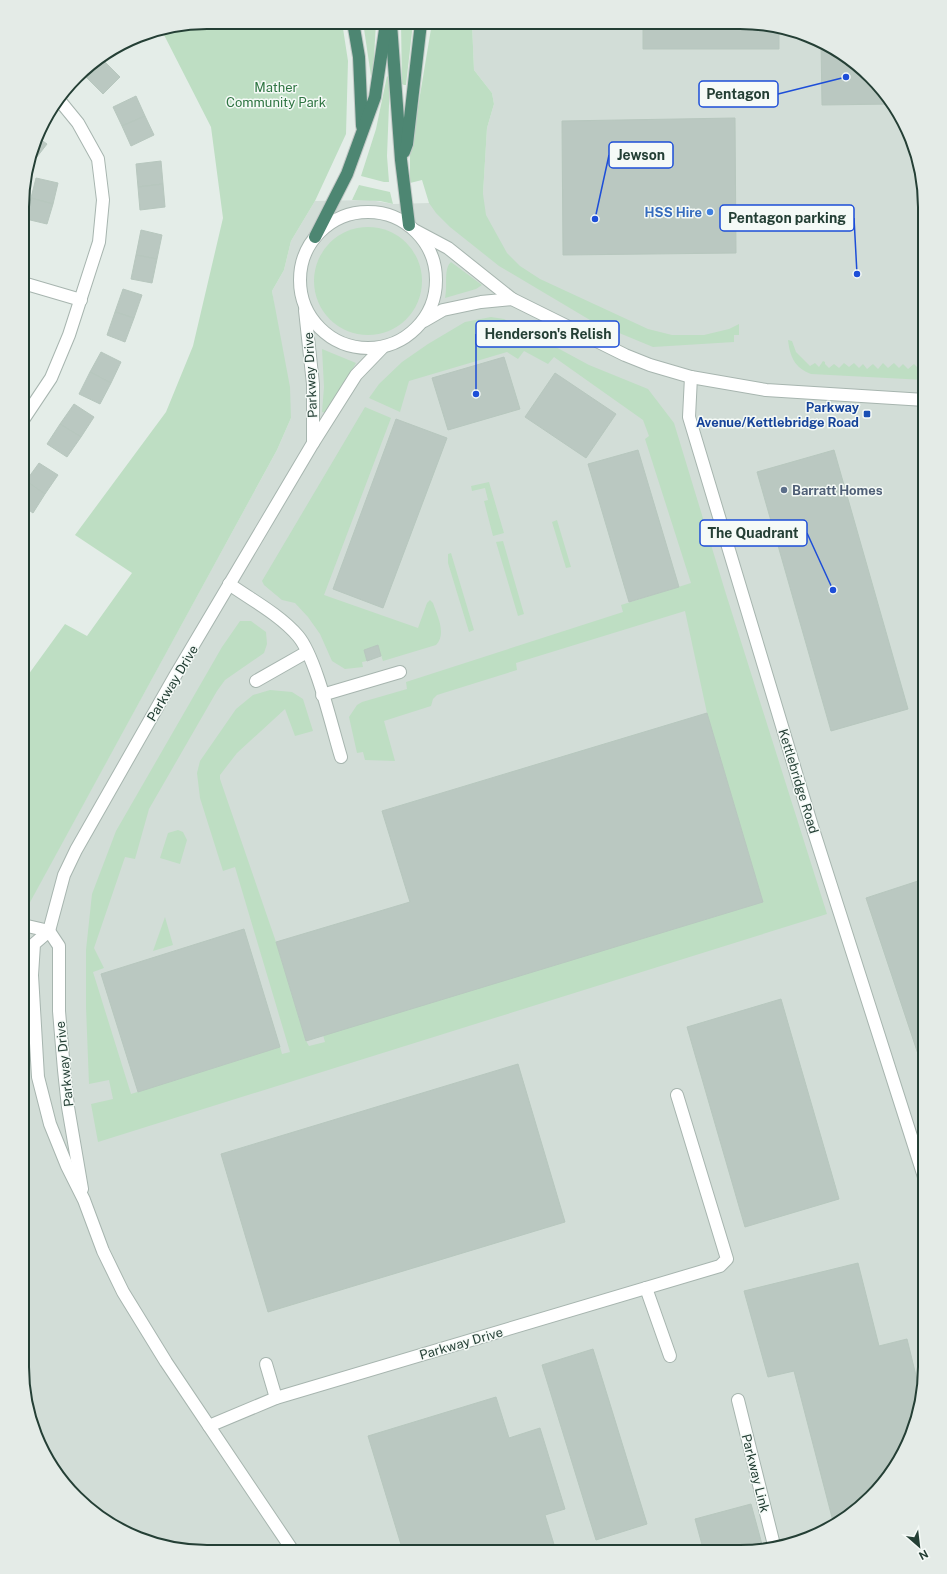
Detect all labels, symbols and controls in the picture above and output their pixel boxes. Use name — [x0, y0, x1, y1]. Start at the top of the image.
park label: Mather Community Park — [226, 80, 326, 110]
callout: Pentagon — [699, 81, 778, 107]
text: Pentagon — [706, 86, 770, 102]
callout: Jewson — [609, 142, 673, 168]
text: Jewson — [617, 147, 665, 163]
place label: HSS Hire — [645, 205, 702, 220]
callout: Pentagon parking — [720, 205, 854, 231]
marker: HSS Hire — [705, 207, 715, 217]
text: Pentagon parking — [728, 210, 846, 226]
callout: Henderson's Relish — [476, 321, 619, 347]
text: Henderson's Relish — [484, 326, 612, 342]
street label: Parkway Drive — [301, 332, 320, 418]
place label: Parkway Avenue/Kettlebridge Road — [696, 400, 860, 430]
marker: Parkway Avenue/Kettlebridge Road — [862, 409, 872, 419]
place label: Barratt Homes — [792, 483, 883, 498]
marker: Barratt Homes — [779, 485, 789, 495]
callout: The Quadrant — [700, 520, 807, 546]
text: The Quadrant — [707, 525, 799, 541]
street label: Parkway Drive — [144, 643, 201, 724]
street label: Kettlebridge Road — [775, 727, 822, 835]
street label: Parkway Drive — [53, 1020, 76, 1108]
street label: Parkway Drive — [418, 1324, 505, 1363]
street label: Parkway Link — [738, 1432, 773, 1514]
north arrow — [899, 1526, 939, 1566]
text: N — [917, 1548, 930, 1562]

